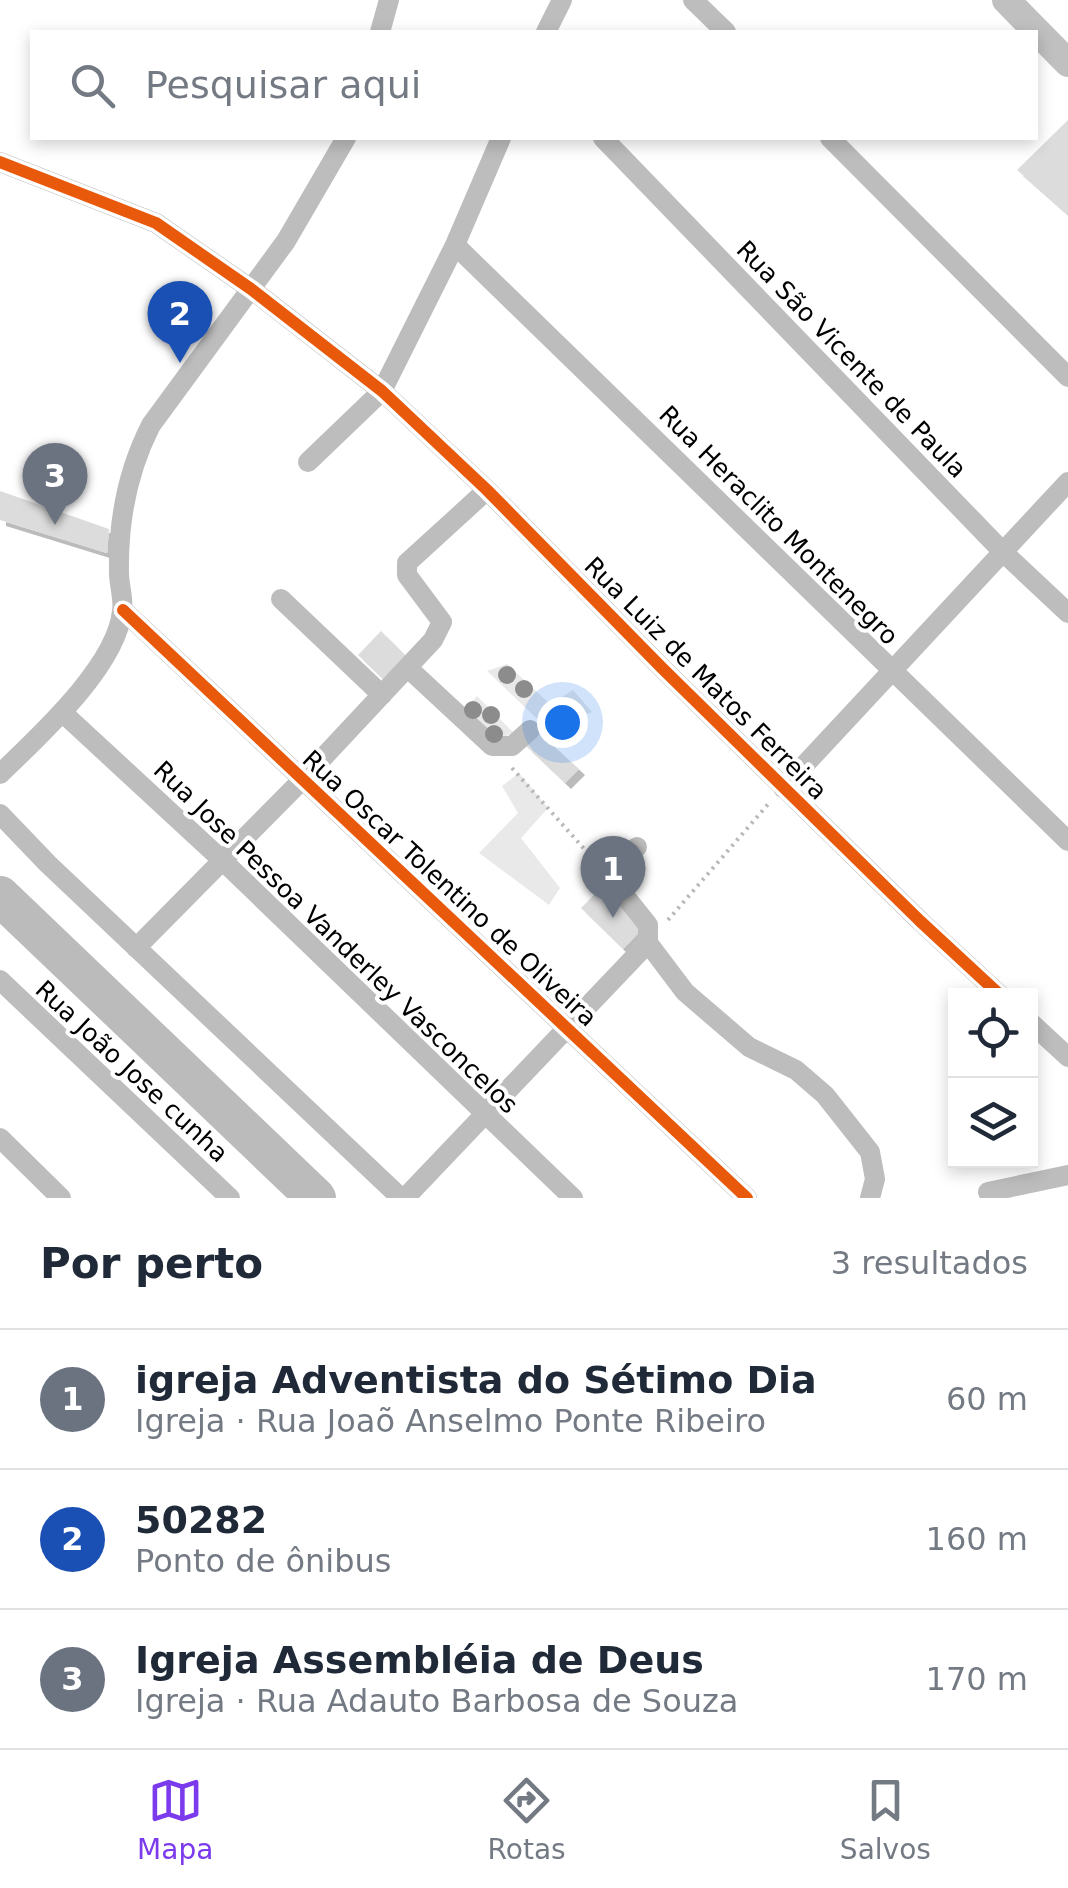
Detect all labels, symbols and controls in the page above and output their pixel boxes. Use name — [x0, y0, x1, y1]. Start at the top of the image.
search box — [30, 30, 1038, 140]
icon: search — [65, 58, 120, 113]
text: Pesquisar aqui — [145, 63, 421, 107]
street label: Rua São Vicente de Paula — [731, 235, 973, 484]
pin: 2 — [148, 280, 212, 363]
street label: Rua Heraclito Montenegro — [653, 400, 904, 651]
pin: 3 — [22, 442, 88, 525]
street label: Rua Luiz de Matos Ferreira — [578, 551, 833, 806]
your location — [537, 697, 588, 748]
street label: Rua Oscar Tolentino de Oliveira — [297, 744, 603, 1032]
street label: Rua Jose Pessoa Vanderley Vasconcelos — [148, 755, 523, 1119]
pin: 1 — [580, 836, 646, 918]
street label: Rua João Jose cunha — [30, 975, 234, 1168]
map controls — [948, 988, 1038, 1168]
button: locate — [948, 988, 1038, 1078]
button: layers — [948, 1078, 1038, 1168]
text: Por perto — [40, 1239, 263, 1288]
text: 3 resultados — [831, 1244, 1028, 1282]
text: igreja Adventista do Sétimo Dia — [135, 1358, 817, 1402]
text: 1 — [61, 1380, 84, 1418]
text: 60 m — [946, 1380, 1028, 1418]
text: Igreja · Rua Joaõ Anselmo Ponte Ribeiro — [135, 1402, 766, 1440]
text: 50282 — [135, 1498, 267, 1542]
text: 2 — [61, 1520, 84, 1558]
text: 160 m — [926, 1520, 1028, 1558]
text: Ponto de ônibus — [135, 1542, 392, 1580]
text: Igreja Assembléia de Deus — [135, 1638, 704, 1682]
text: 3 — [61, 1660, 84, 1698]
text: 170 m — [926, 1660, 1028, 1698]
text: Igreja · Rua Adauto Barbosa de Souza — [135, 1682, 738, 1720]
tab: Mapa — [137, 1773, 213, 1866]
tab: Rotas — [488, 1773, 566, 1866]
tab: Salvos — [840, 1773, 931, 1866]

